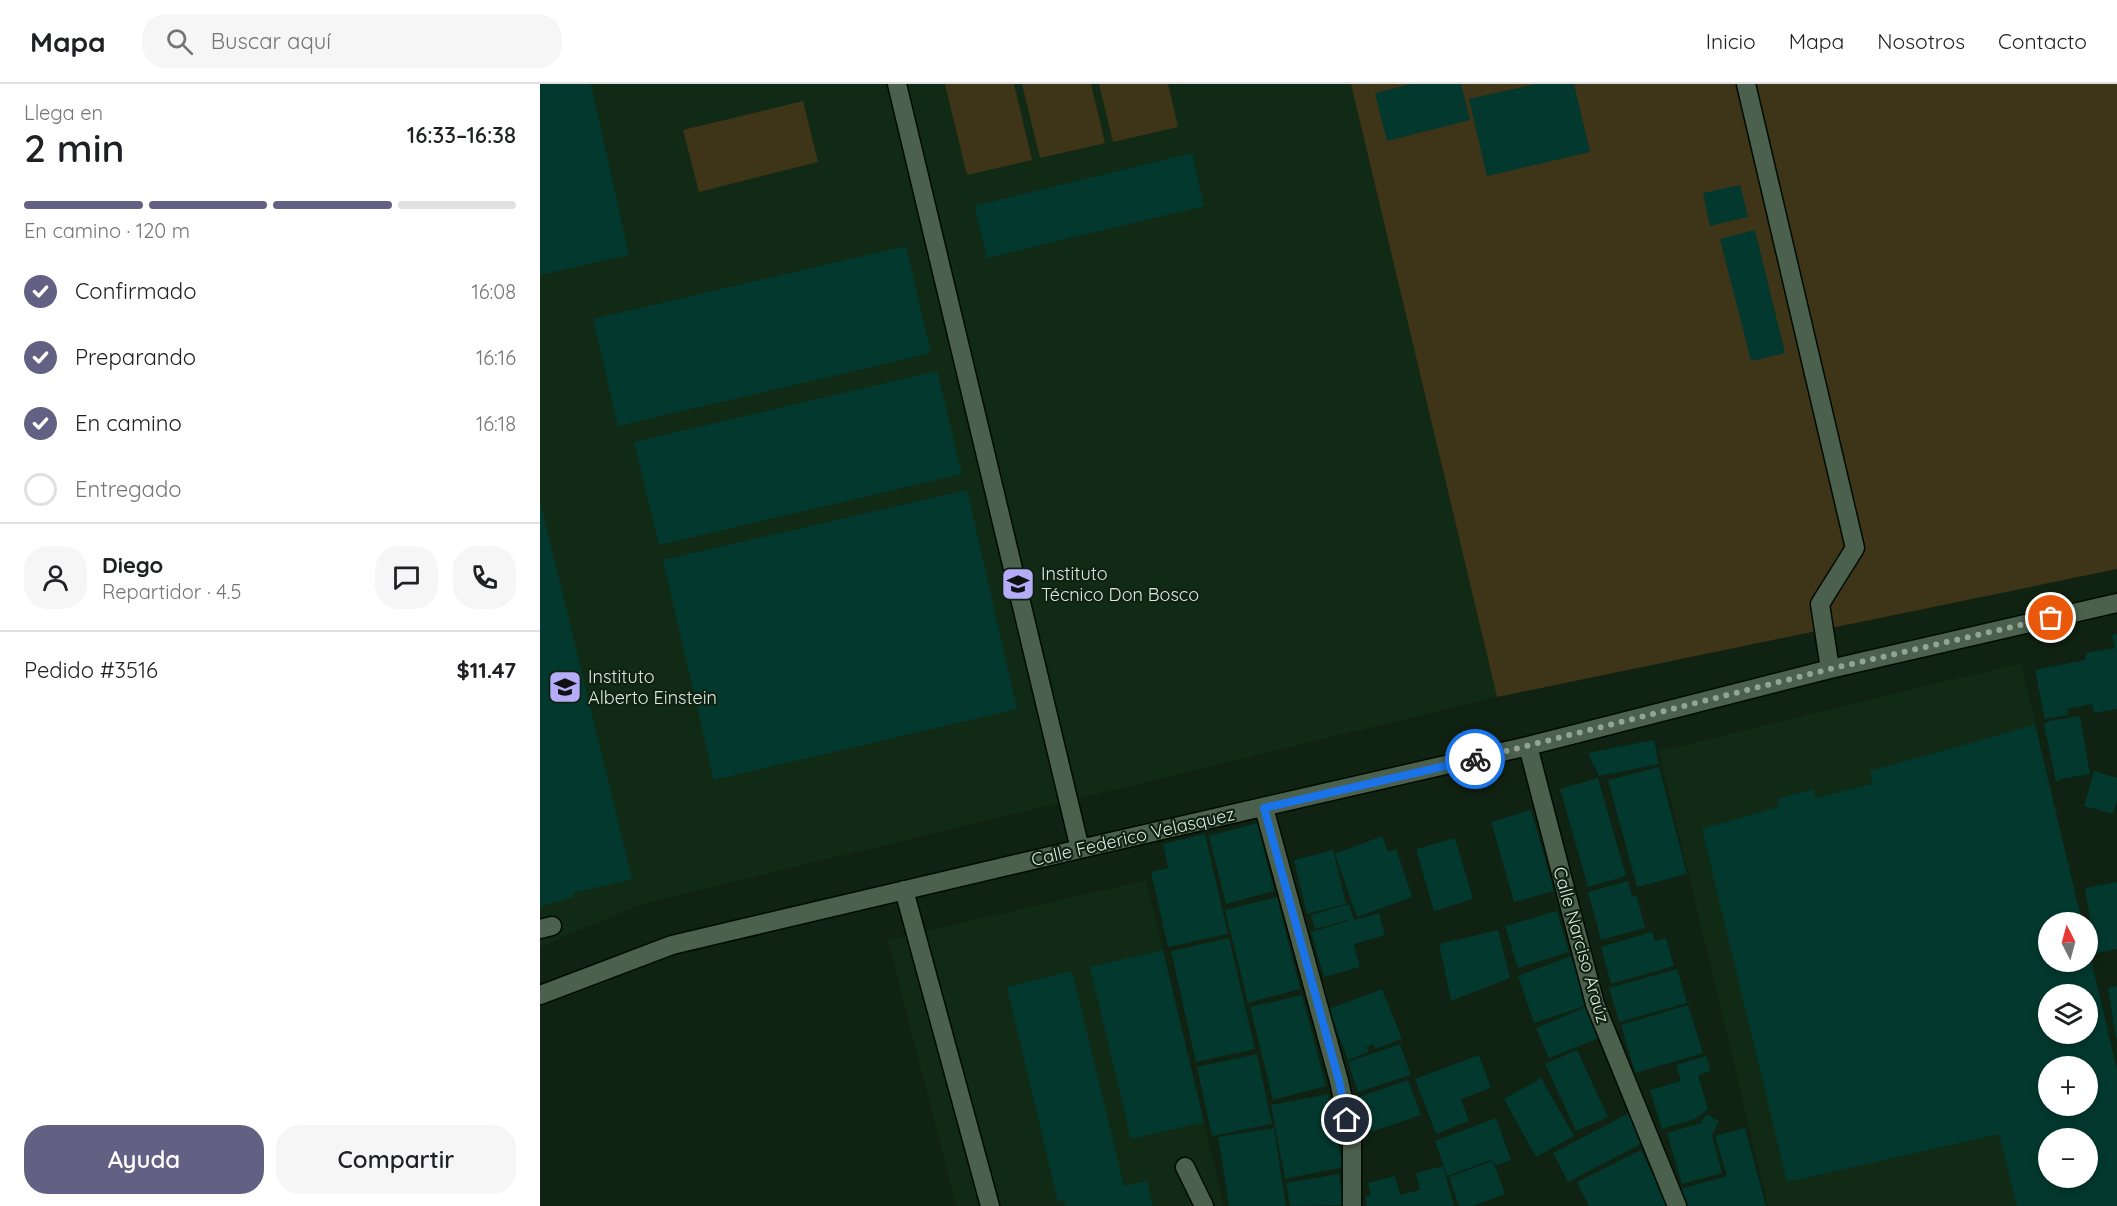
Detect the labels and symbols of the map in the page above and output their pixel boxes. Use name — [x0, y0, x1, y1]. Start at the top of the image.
place label: Instituto Técnico Don Bosco — [1041, 562, 1199, 606]
school or university icon: Instituto Técnico Don Bosco — [1000, 566, 1036, 602]
pin — [2025, 592, 2076, 643]
place label: Instituto Alberto Einstein — [588, 665, 717, 709]
school or university icon: Instituto Alberto Einstein — [547, 669, 583, 705]
courier — [1445, 729, 1505, 789]
street label: Calle Federico Velasquez — [1029, 802, 1237, 871]
street label: Calle Narciso Araúz — [1548, 864, 1615, 1026]
north arrow — [2038, 912, 2098, 972]
pin — [1321, 1094, 1372, 1145]

